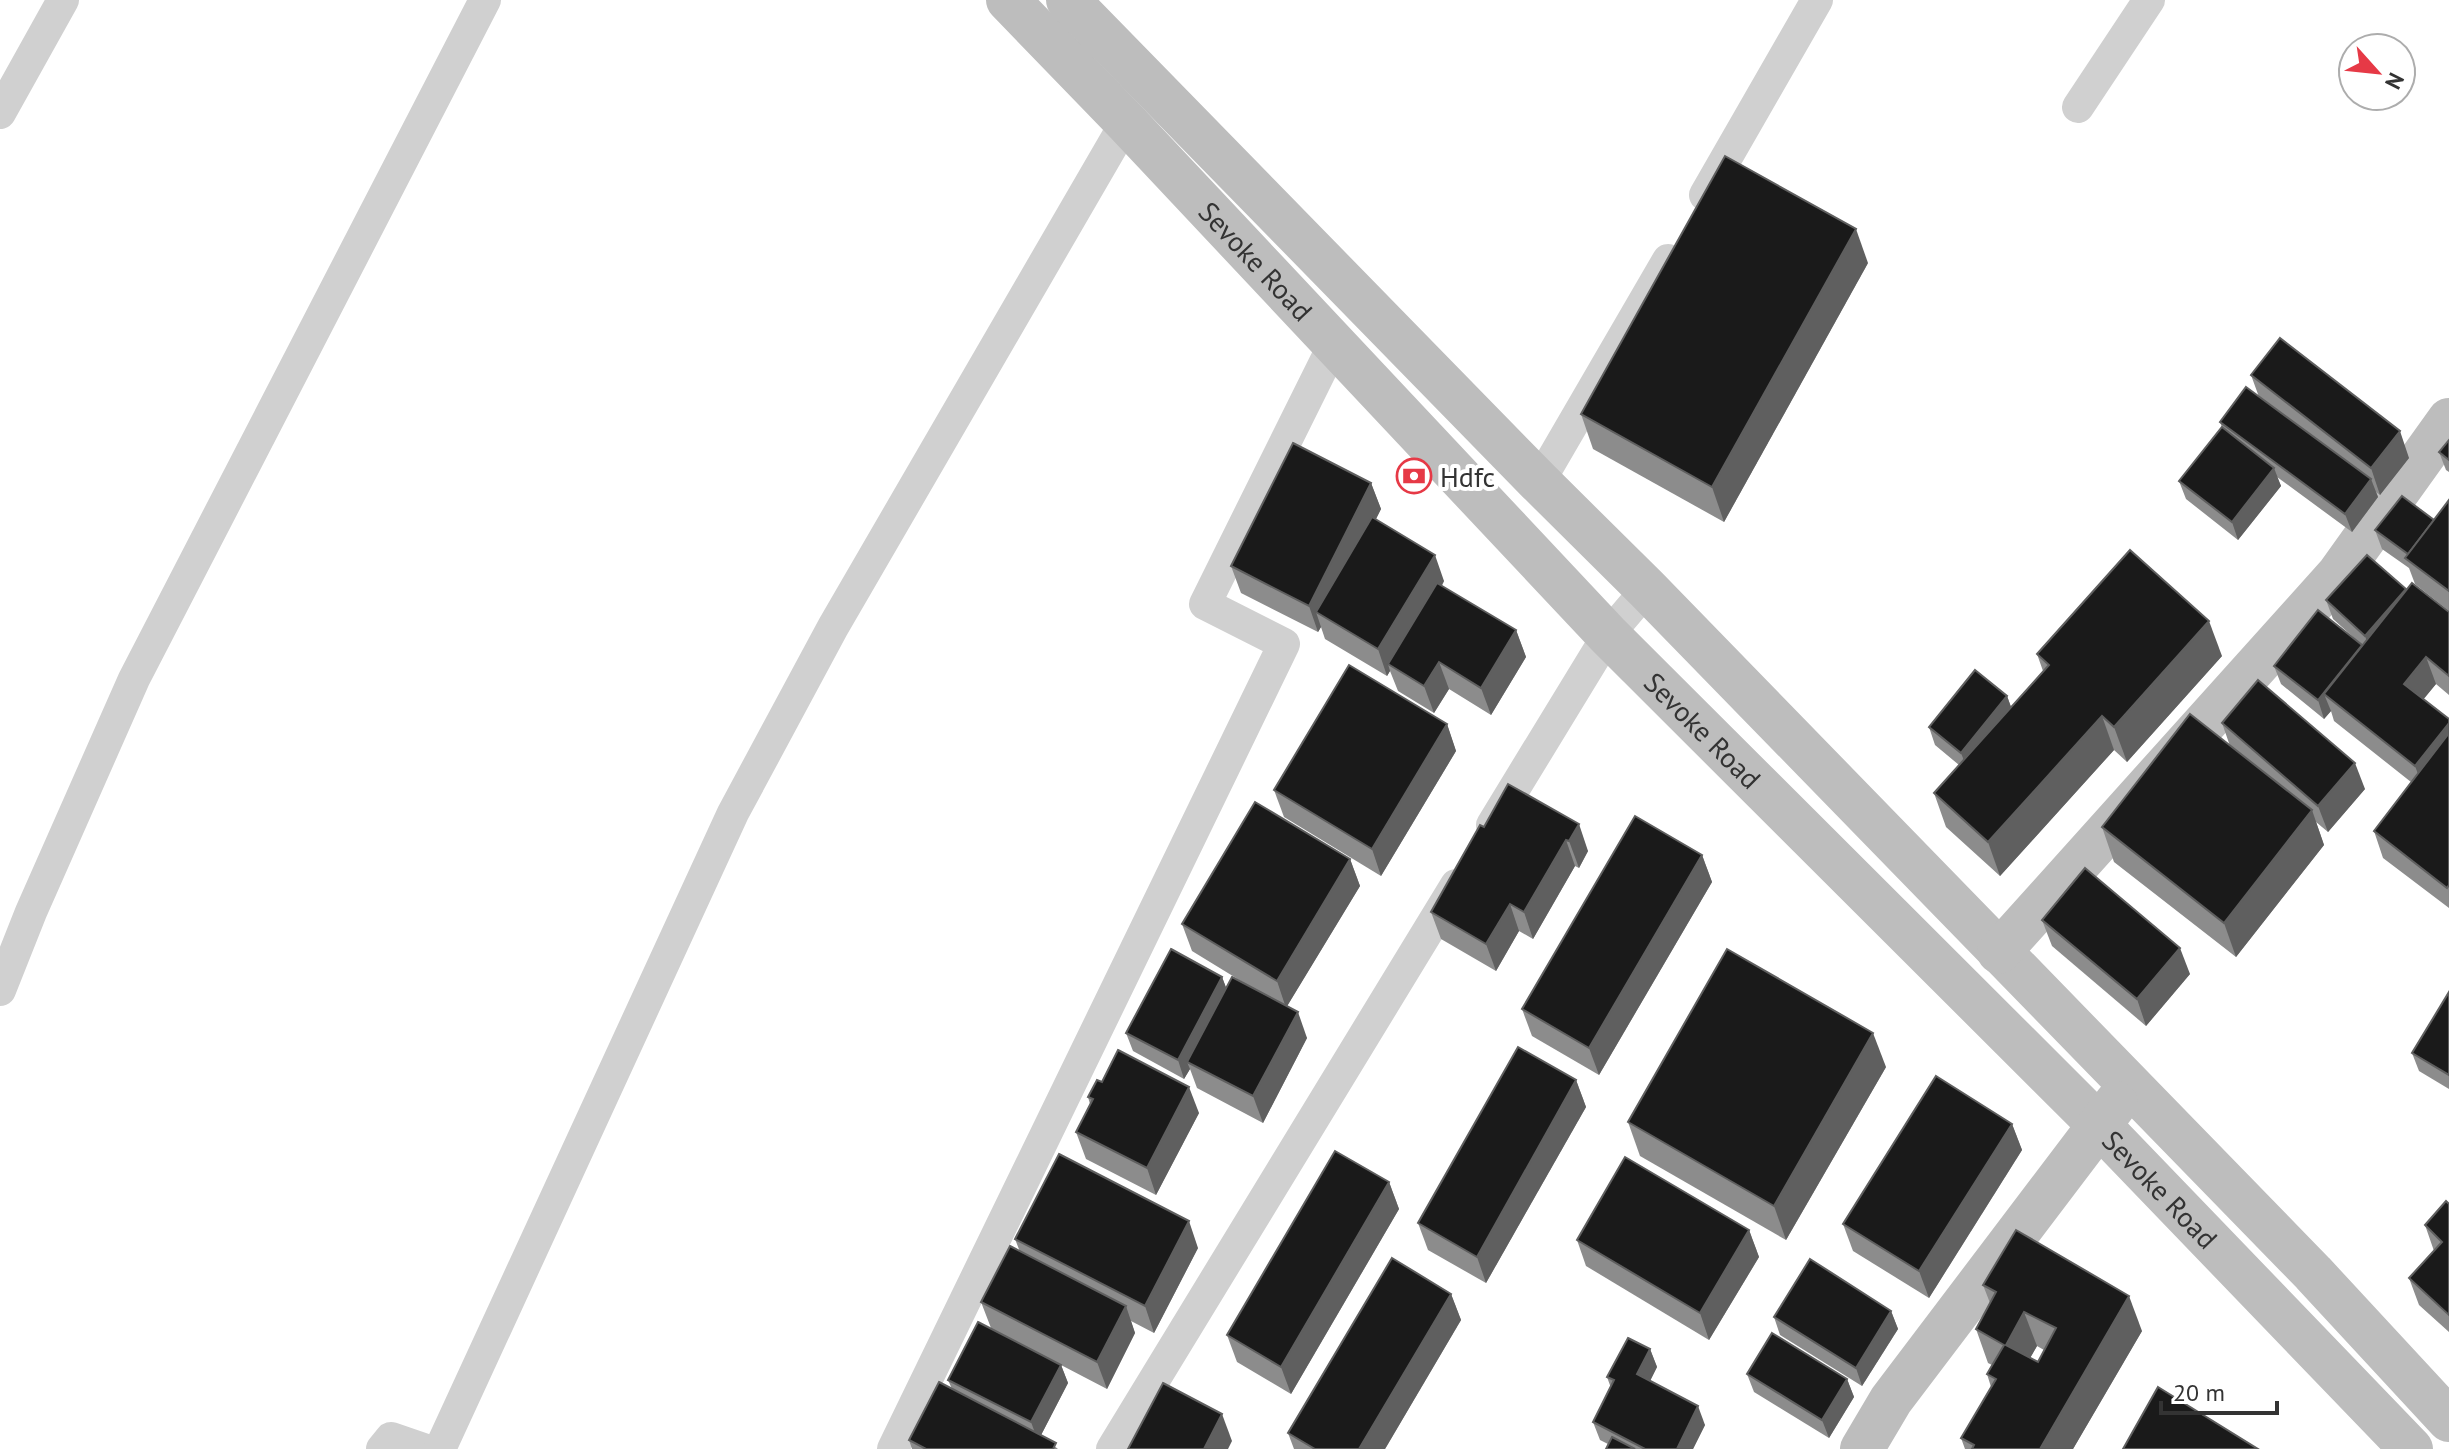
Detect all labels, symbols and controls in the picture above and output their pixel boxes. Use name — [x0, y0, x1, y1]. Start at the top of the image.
north arrow — [2337, 32, 2417, 112]
text: N — [2379, 68, 2411, 94]
street label: Sevoke Road — [1191, 193, 1321, 328]
bank icon: Hdfc — [1395, 457, 1433, 495]
place label: Hdfc — [1440, 458, 1495, 495]
street label: Sevoke Road — [1637, 664, 1770, 796]
street label: Sevoke Road — [2095, 1122, 2226, 1256]
scale bar — [2161, 1365, 2277, 1415]
text: 20 m — [2173, 1377, 2225, 1408]

